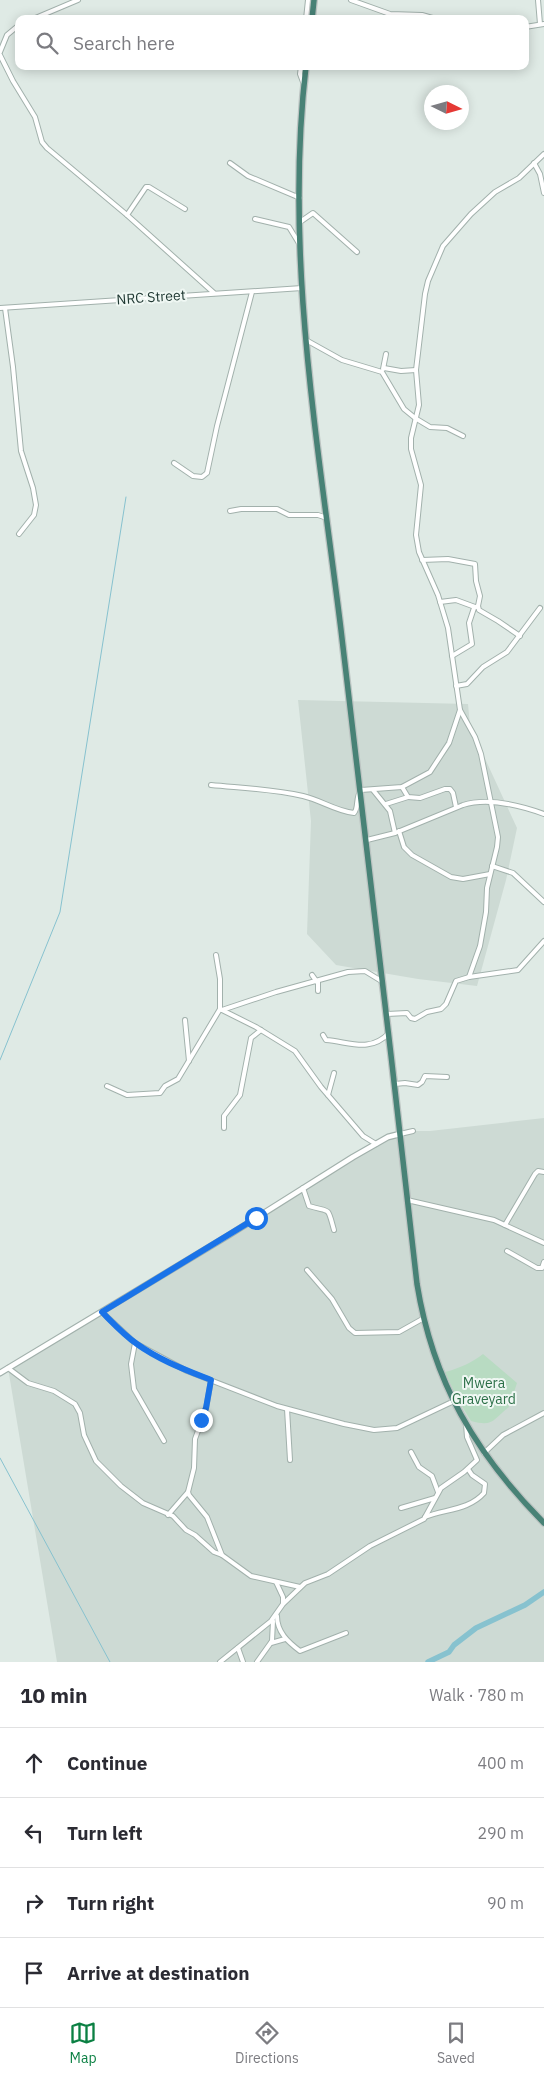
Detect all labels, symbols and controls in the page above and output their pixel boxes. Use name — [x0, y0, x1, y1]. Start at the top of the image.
search box — [15, 15, 529, 70]
icon: search — [33, 29, 61, 57]
text: Search here — [73, 31, 175, 55]
north arrow — [424, 85, 469, 130]
street label: NRC Street — [116, 286, 186, 308]
route start — [245, 1207, 268, 1230]
park label: Mwera Graveyard — [452, 1374, 516, 1408]
route end — [190, 1409, 213, 1432]
text: 10 min — [20, 1681, 87, 1709]
text: Walk · 780 m — [429, 1685, 524, 1705]
icon: ahead — [20, 1749, 48, 1777]
text: Continue — [67, 1751, 147, 1775]
text: 400 m — [477, 1753, 524, 1773]
icon: left — [20, 1819, 48, 1847]
text: Turn left — [67, 1821, 143, 1845]
text: 290 m — [477, 1823, 524, 1843]
icon: right — [20, 1889, 48, 1917]
text: Turn right — [67, 1891, 154, 1915]
text: 90 m — [487, 1893, 524, 1913]
icon: arrive — [20, 1959, 48, 1987]
text: Arrive at destination — [67, 1961, 250, 1985]
tab: Map — [69, 2019, 97, 2067]
tab: Directions — [235, 2019, 299, 2067]
tab: Saved — [437, 2019, 475, 2067]

